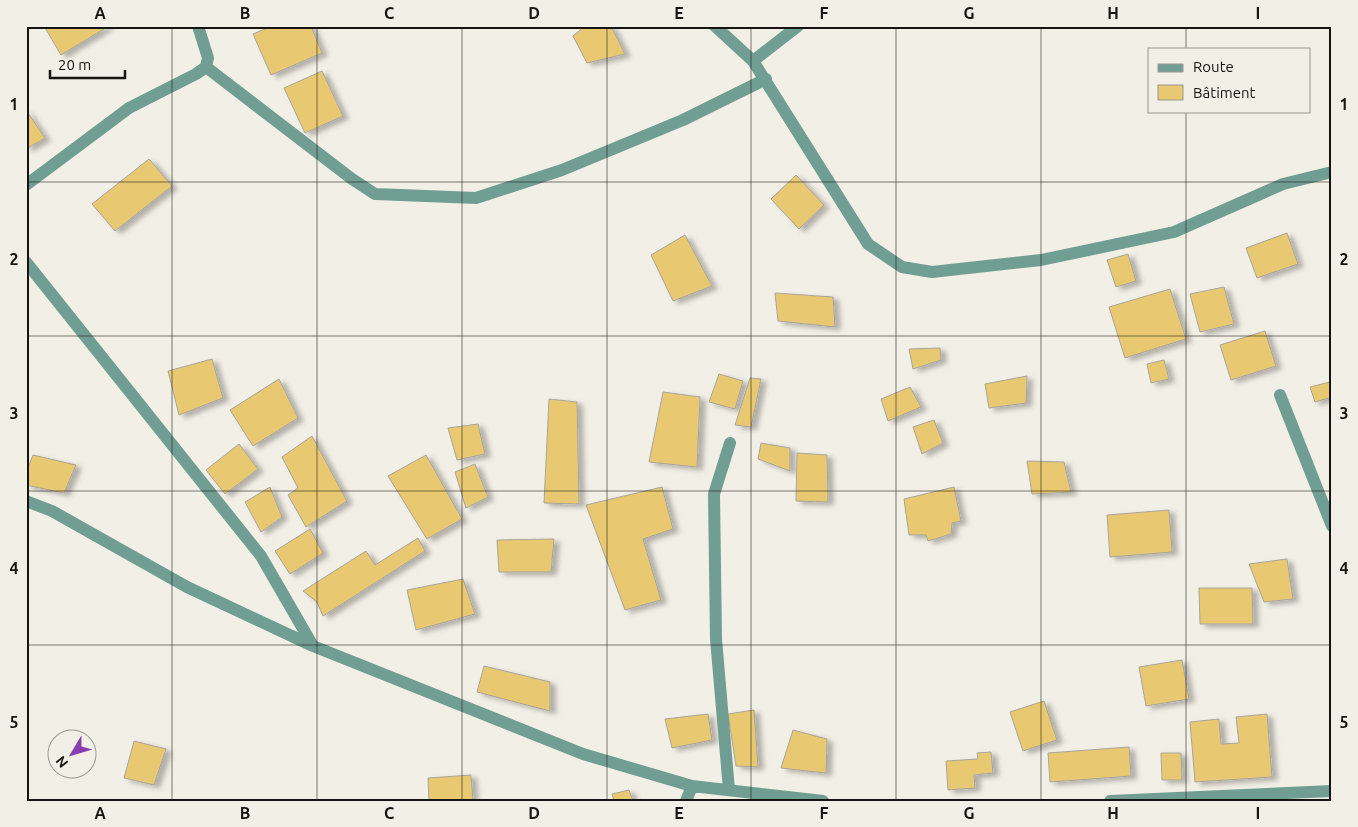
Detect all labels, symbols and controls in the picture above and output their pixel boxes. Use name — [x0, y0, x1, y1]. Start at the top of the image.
text: A — [94, 4, 106, 22]
text: B — [240, 4, 250, 22]
text: C — [384, 4, 394, 22]
text: D — [528, 4, 540, 22]
text: E — [674, 4, 684, 22]
text: F — [820, 4, 829, 22]
text: G — [963, 4, 975, 22]
text: H — [1107, 4, 1119, 22]
text: I — [1256, 4, 1260, 22]
scale bar — [50, 48, 125, 80]
legend — [1148, 48, 1310, 112]
text: 20 m — [58, 56, 91, 73]
text: Route — [1193, 58, 1234, 75]
text: Bâtiment — [1193, 84, 1256, 101]
text: 1 — [9, 95, 19, 113]
text: 1 — [1339, 95, 1349, 113]
text: 2 — [9, 250, 19, 268]
text: 2 — [1339, 250, 1349, 268]
text: 3 — [9, 404, 19, 422]
text: 3 — [1339, 404, 1349, 422]
text: 4 — [9, 559, 19, 577]
text: 4 — [1339, 559, 1349, 577]
text: 5 — [9, 713, 19, 731]
text: 5 — [1339, 713, 1349, 731]
north arrow — [48, 730, 98, 780]
text: N — [52, 753, 71, 771]
text: A — [94, 804, 106, 822]
text: B — [240, 804, 250, 822]
text: C — [384, 804, 394, 822]
text: D — [528, 804, 540, 822]
text: E — [674, 804, 684, 822]
text: F — [820, 804, 829, 822]
text: G — [963, 804, 975, 822]
text: H — [1107, 804, 1119, 822]
text: I — [1256, 804, 1260, 822]

